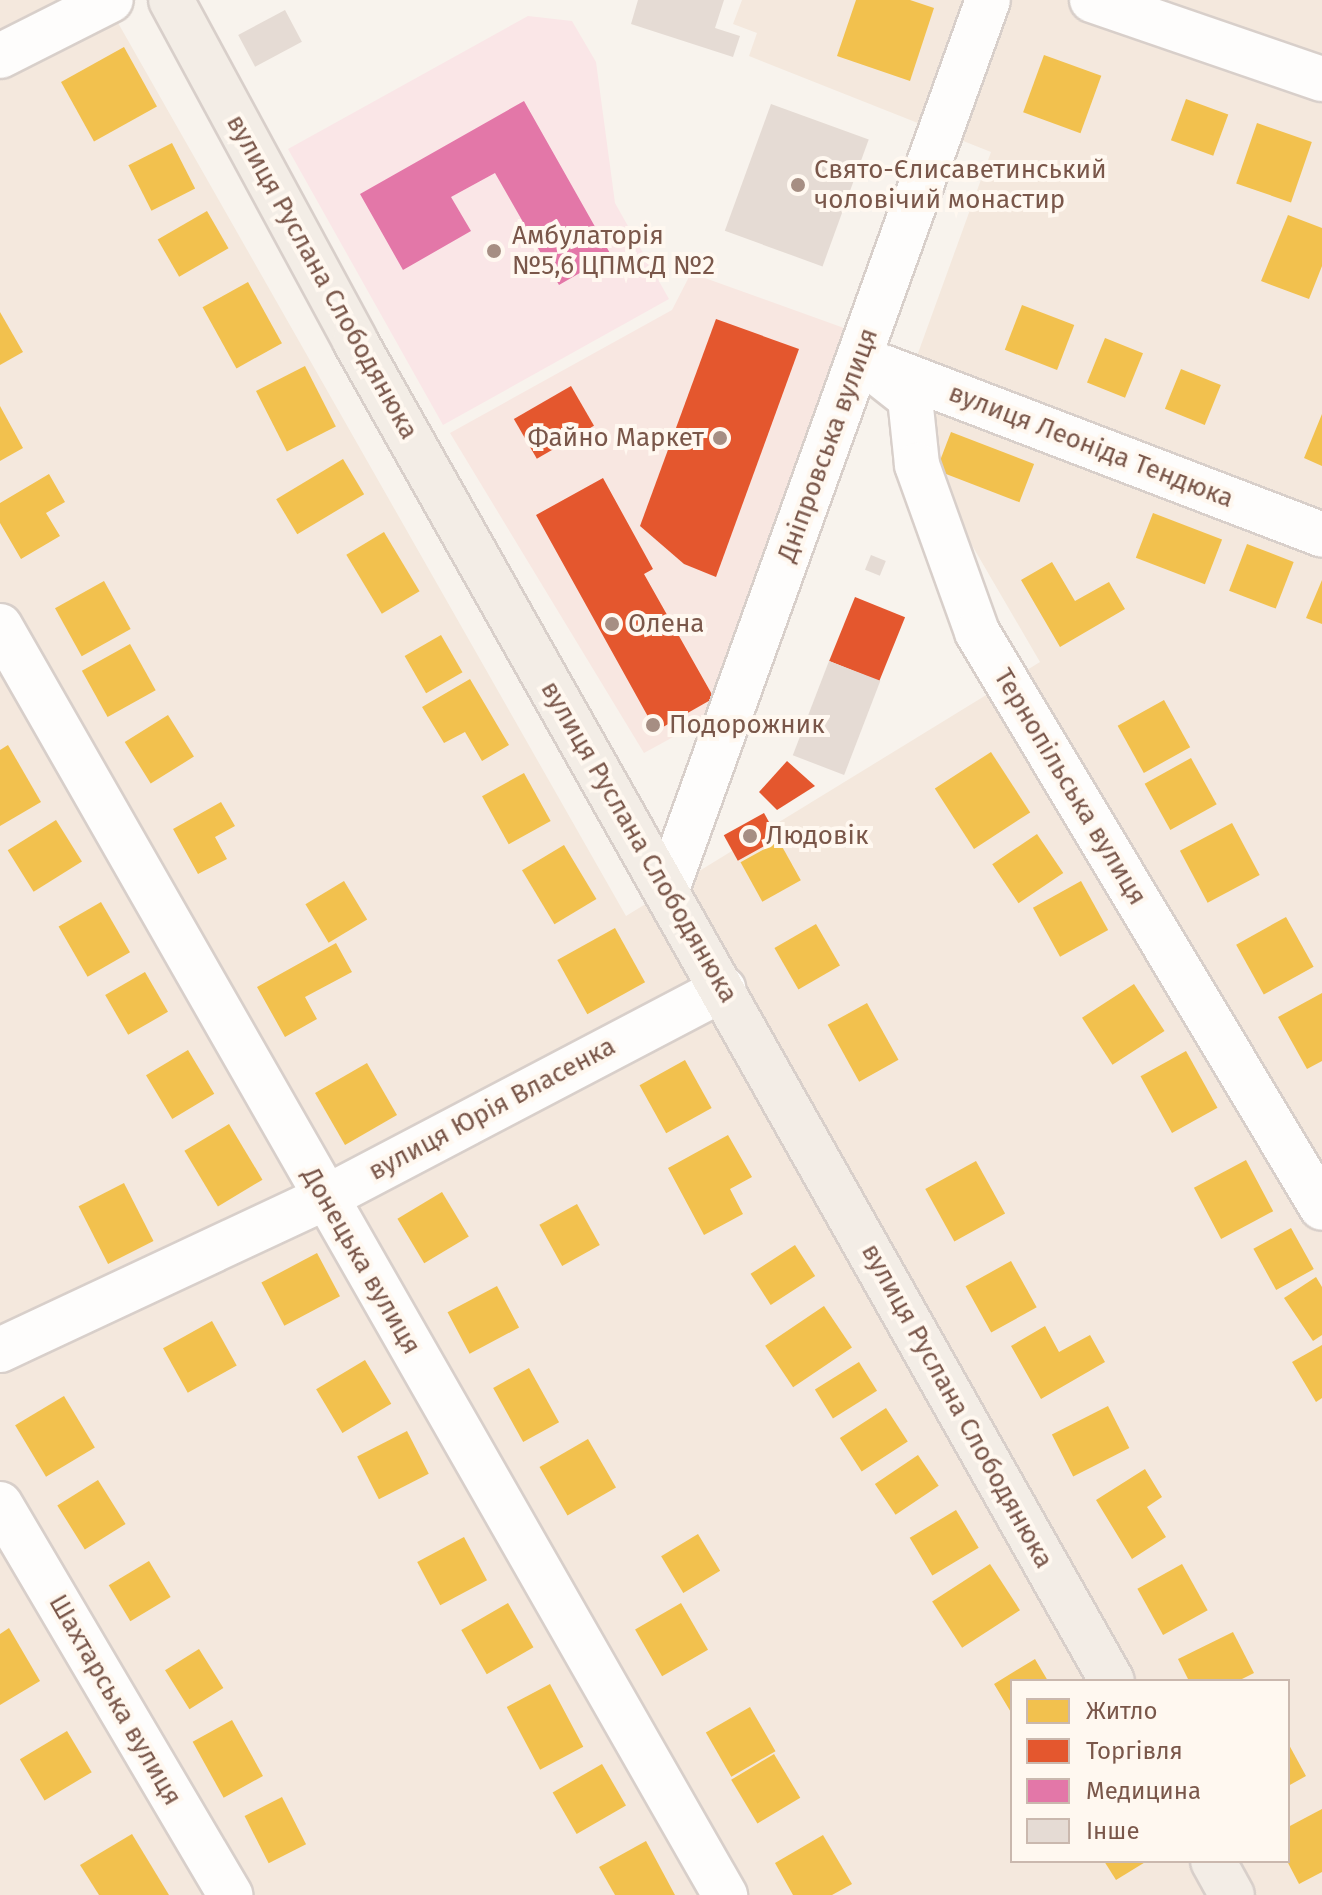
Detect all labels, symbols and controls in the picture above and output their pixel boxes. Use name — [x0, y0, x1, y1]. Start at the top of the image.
street label: вулиця Руслана Слободянюка — [220, 109, 424, 445]
place label: Свято-Єлисаветинський чоловічий монастир — [814, 154, 1107, 216]
marker: Свято-Єлисаветинський чоловічий монастир — [789, 176, 807, 194]
place label: Амбулаторія №5,6 ЦПМСД №2 — [512, 220, 715, 282]
marker: Амбулаторія №5,6 ЦПМСД №2 — [483, 240, 505, 262]
street label: Дніпровська вулиця — [771, 324, 885, 566]
street label: вулиця Леоніда Тендюка — [944, 377, 1238, 515]
place label: Файно Маркет — [527, 422, 704, 454]
marker: Файно Маркет — [711, 429, 729, 447]
place label: Олена — [628, 608, 704, 640]
marker: Олена — [603, 615, 621, 633]
street label: Тернопільська вулиця — [987, 663, 1153, 911]
street label: вулиця Руслана Слободянюка — [534, 676, 744, 1008]
place label: Подорожник — [669, 709, 825, 741]
marker: Подорожник — [644, 716, 662, 734]
place label: Людовік — [766, 820, 868, 852]
marker: Людовік — [741, 827, 759, 845]
street label: вулиця Юрія Власенка — [363, 1031, 621, 1187]
street label: Донецька вулиця — [295, 1162, 427, 1360]
street label: вулиця Руслана Слободянюка — [855, 1238, 1059, 1574]
street label: Шахтарська вулиця — [42, 1589, 188, 1811]
legend — [1010, 1679, 1290, 1863]
text: Житло — [1086, 1697, 1158, 1725]
text: Торгівля — [1086, 1737, 1183, 1765]
text: Медицина — [1086, 1777, 1201, 1805]
text: Інше — [1086, 1817, 1140, 1845]

